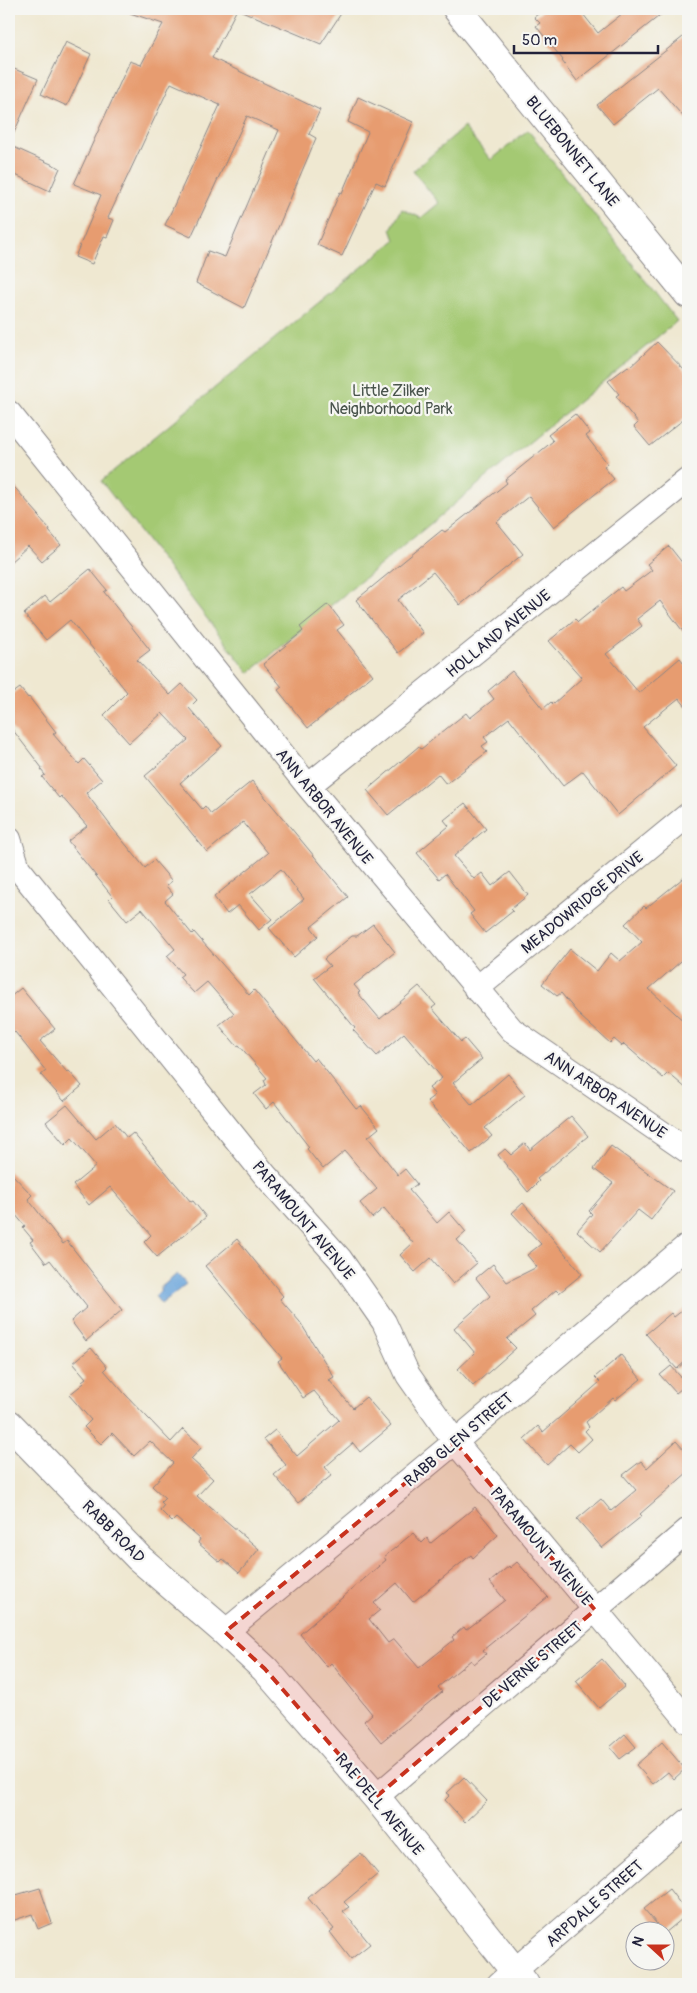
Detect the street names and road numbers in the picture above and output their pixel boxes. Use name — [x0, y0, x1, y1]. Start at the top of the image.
street label: BLUEBONNET LANE — [521, 92, 623, 211]
street label: HOLLAND AVENUE — [442, 585, 555, 682]
street label: ANN ARBOR AVENUE — [271, 745, 377, 869]
street label: MEADOWRIDGE DRIVE — [517, 847, 648, 958]
street label: ANN ARBOR AVENUE — [540, 1046, 670, 1143]
street label: PARAMOUNT AVENUE — [248, 1157, 359, 1284]
street label: RABB GLEN STREET — [400, 1388, 517, 1491]
street label: PARAMOUNT AVENUE — [486, 1483, 597, 1610]
street label: RABB ROAD — [78, 1496, 149, 1567]
street label: DE VERNE STREET — [478, 1617, 587, 1712]
street label: RAE DELL AVENUE — [331, 1749, 428, 1860]
street label: ARPDALE STREET — [542, 1856, 648, 1952]

